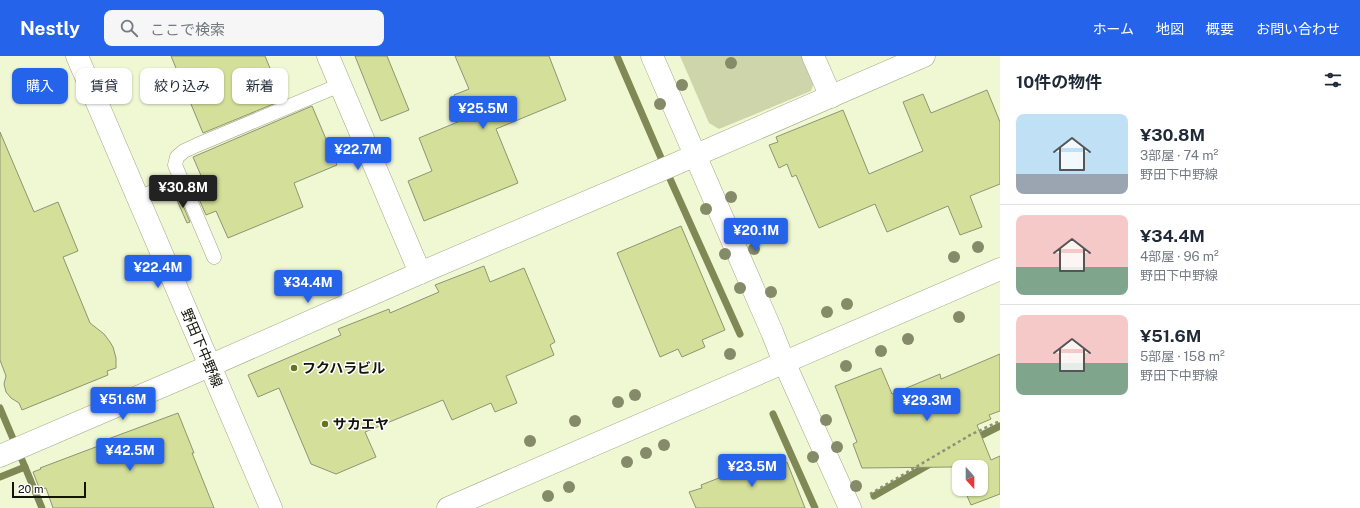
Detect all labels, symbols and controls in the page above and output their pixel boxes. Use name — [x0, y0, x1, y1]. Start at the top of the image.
search box — [104, 10, 384, 46]
text: Nestly — [20, 17, 80, 39]
icon: search — [118, 17, 140, 39]
text: ここで検索 — [150, 21, 225, 38]
text: ホーム — [1092, 21, 1134, 37]
text: 地図 — [1156, 21, 1184, 37]
text: 概要 — [1206, 21, 1234, 37]
text: お問い合わせ — [1256, 21, 1340, 37]
chip: 購入 — [12, 68, 68, 104]
chip: 賃貸 — [76, 68, 132, 104]
chip: 絞り込み — [140, 68, 224, 104]
chip: 新着 — [232, 68, 288, 104]
icon: filters — [1322, 69, 1344, 91]
text: 10件の物件 — [1016, 72, 1102, 92]
pin: ¥25.5M — [450, 96, 516, 130]
text: ¥25.5M — [458, 101, 508, 116]
text: ¥30.8M — [1140, 125, 1205, 145]
icon: home — [1048, 130, 1096, 178]
pin: ¥22.7M — [325, 137, 391, 171]
text: ¥22.7M — [334, 142, 382, 157]
text: 3部屋 · 74 m² — [1140, 148, 1218, 163]
text: 野田下中野線 — [1140, 167, 1218, 182]
pin: ¥30.8M — [150, 175, 216, 209]
text: ¥30.8M — [158, 180, 208, 195]
pin: ¥20.1M — [723, 218, 789, 252]
text: ¥20.1M — [733, 223, 779, 238]
text: ¥34.4M — [1140, 226, 1205, 246]
icon: home — [1048, 231, 1096, 279]
text: 4部屋 · 96 m² — [1140, 249, 1219, 264]
pin: ¥22.4M — [125, 255, 191, 289]
text: ¥22.4M — [134, 260, 183, 275]
text: 野田下中野線 — [1140, 268, 1218, 283]
pin: ¥34.4M — [275, 270, 341, 304]
text: ¥34.4M — [283, 275, 333, 290]
street label: 野田下中野線 — [178, 306, 226, 390]
text: ¥51.6M — [1140, 326, 1201, 346]
icon: home — [1048, 331, 1096, 379]
text: 5部屋 · 158 m² — [1140, 349, 1225, 364]
place label: フクハラビル — [302, 360, 385, 376]
marker: フクハラビル — [289, 363, 299, 373]
text: 野田下中野線 — [1140, 368, 1218, 383]
pin: ¥51.6M — [90, 387, 156, 421]
pin: ¥29.3M — [894, 388, 960, 422]
text: ¥51.6M — [100, 392, 146, 407]
text: ¥29.3M — [902, 393, 952, 408]
place label: サカエヤ — [333, 416, 389, 432]
marker: サカエヤ — [320, 419, 330, 429]
pin: ¥42.5M — [97, 438, 163, 472]
text: ¥42.5M — [105, 443, 155, 458]
pin: ¥23.5M — [719, 454, 785, 488]
text: ¥23.5M — [727, 459, 777, 474]
north arrow — [952, 460, 988, 496]
map controls — [952, 460, 988, 496]
scale bar — [12, 480, 86, 499]
text: 20 m — [18, 483, 43, 495]

